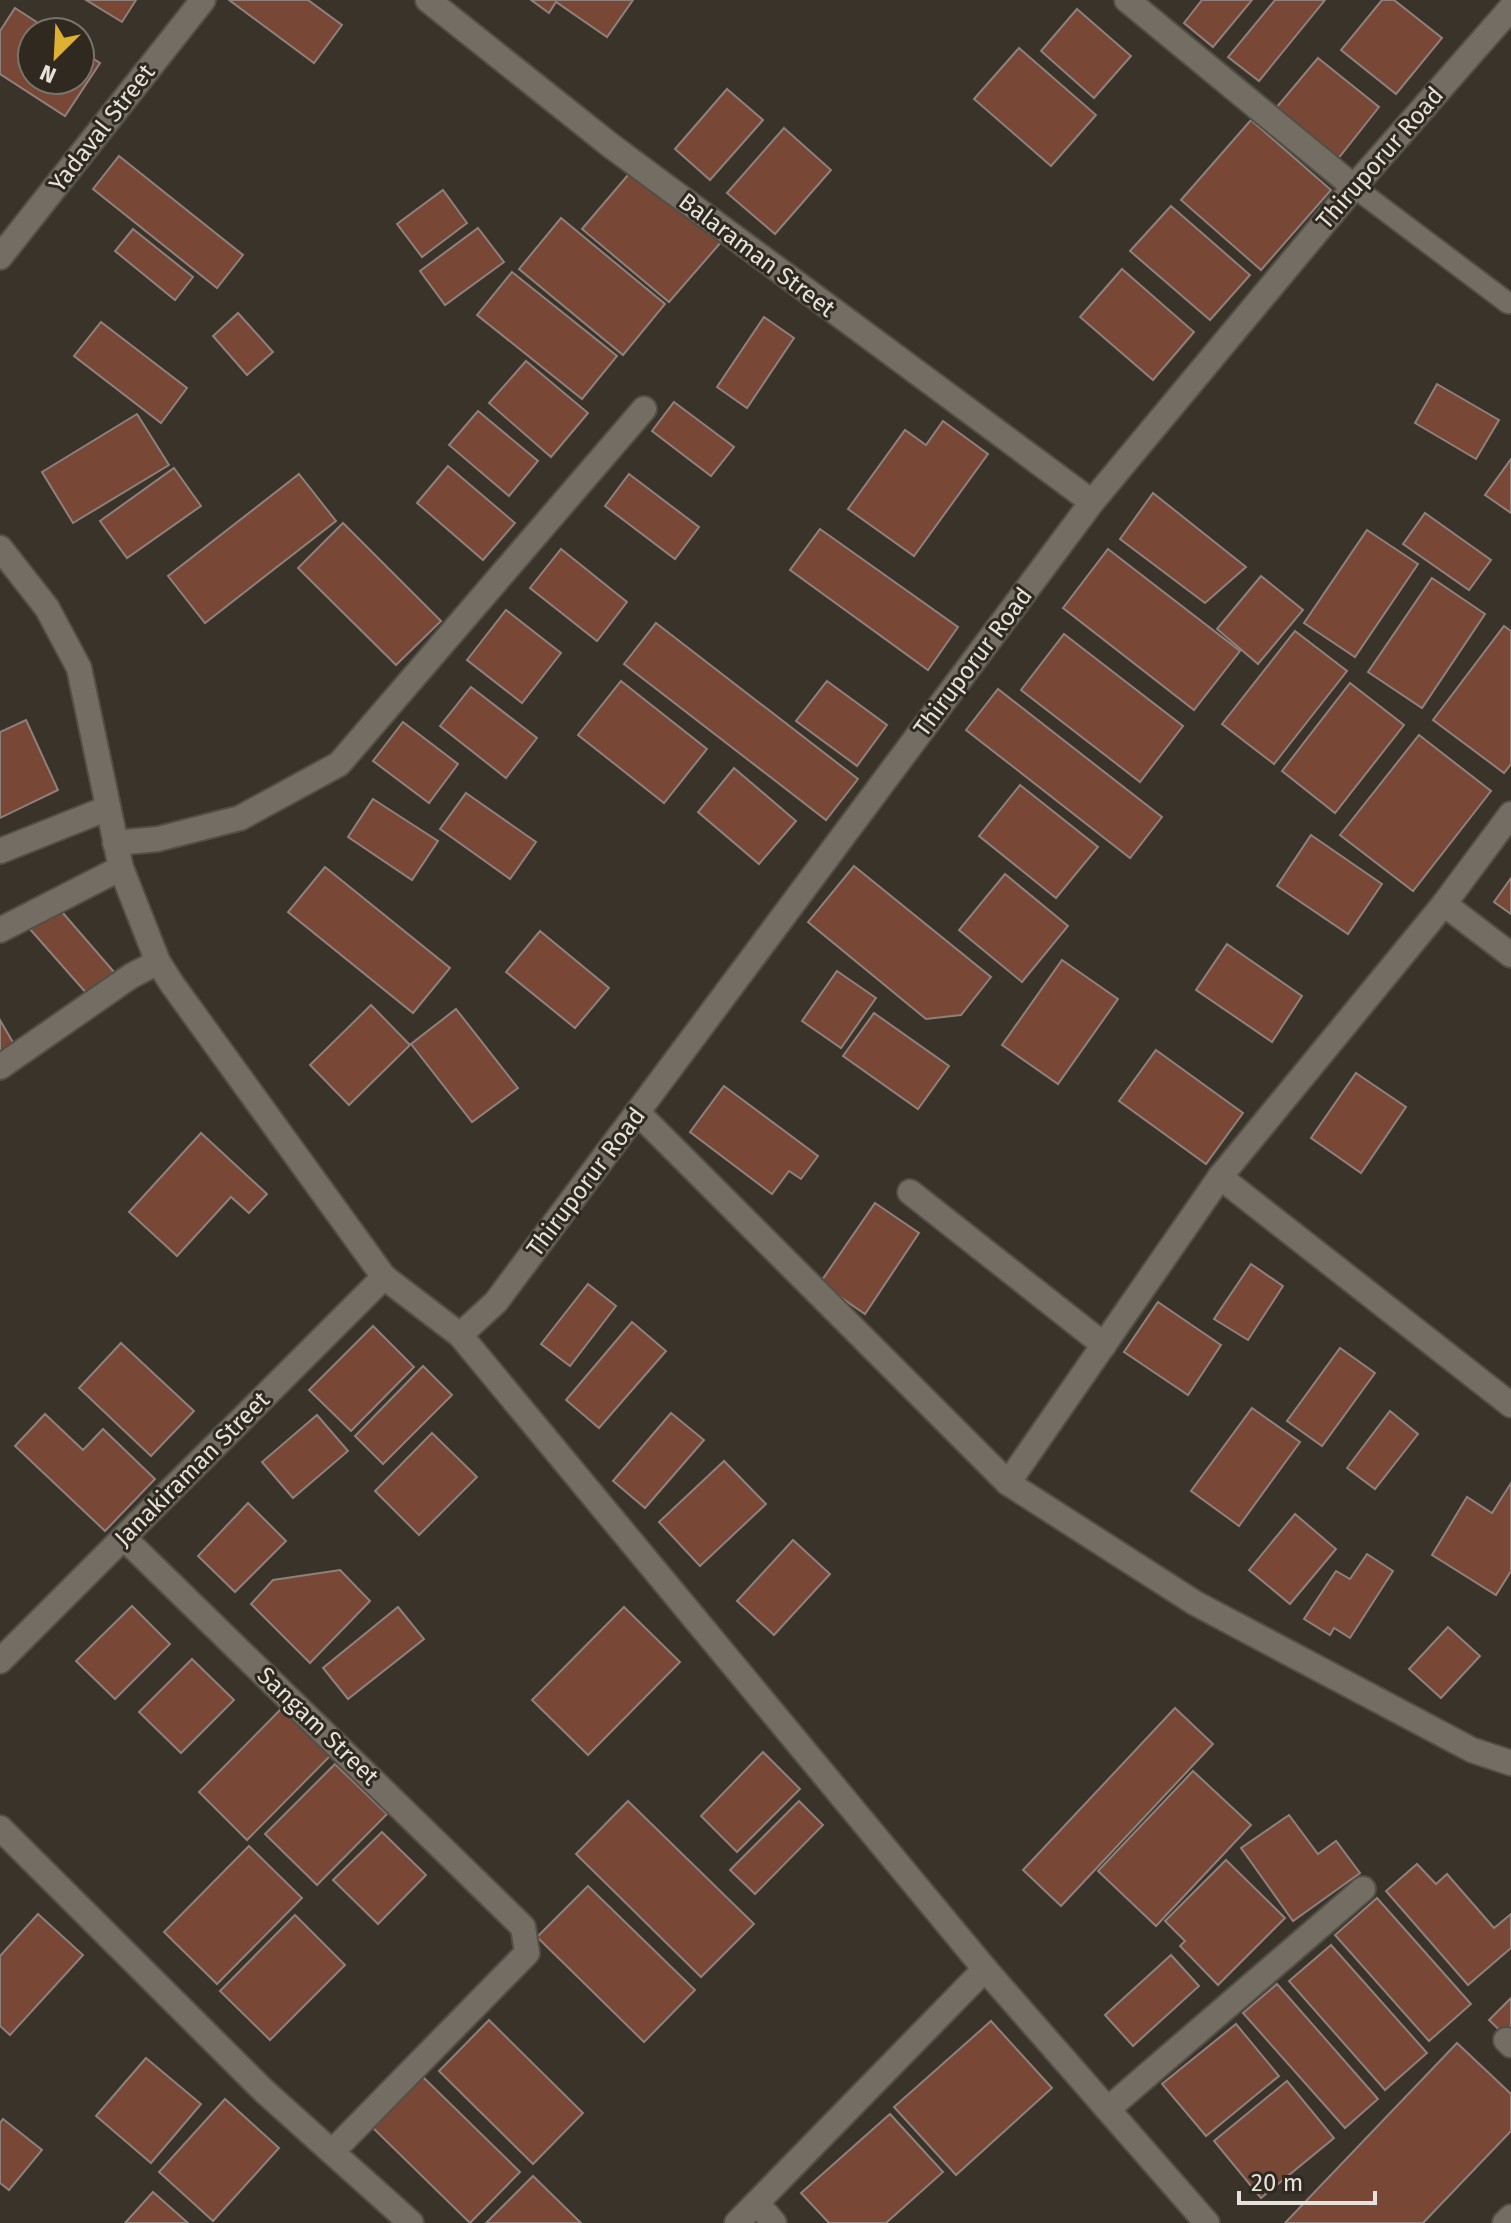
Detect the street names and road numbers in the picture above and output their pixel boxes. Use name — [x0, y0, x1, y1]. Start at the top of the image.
street label: Yadaval Street — [44, 58, 161, 197]
street label: Thiruporur Road — [1311, 81, 1449, 235]
street label: Balaraman Street — [673, 187, 841, 323]
street label: Thiruporur Road — [908, 582, 1038, 742]
street label: Thiruporur Road — [521, 1102, 651, 1262]
street label: Janakiraman Street — [109, 1386, 275, 1552]
street label: Sangam Street — [252, 1661, 385, 1791]

